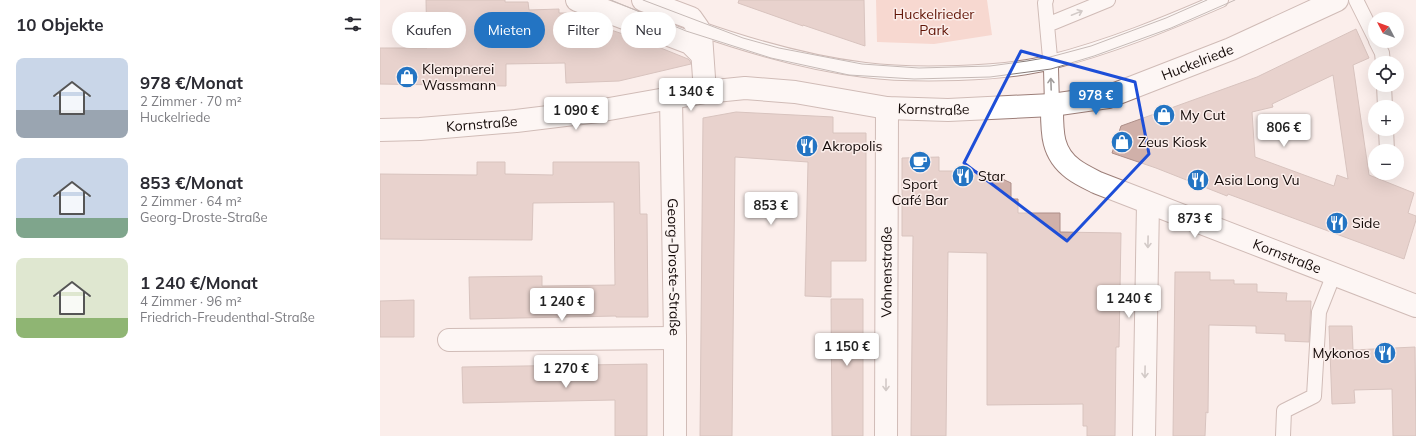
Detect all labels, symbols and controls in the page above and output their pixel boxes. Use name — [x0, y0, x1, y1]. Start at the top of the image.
park label: Huckelrieder Park — [894, 5, 975, 39]
one-way arrow — [1071, 8, 1083, 16]
chip: Kaufen — [392, 12, 466, 48]
chip: Mieten — [474, 12, 545, 48]
chip: Filter — [553, 12, 613, 48]
chip: Neu — [621, 12, 676, 48]
north arrow — [1368, 12, 1404, 48]
map controls — [1368, 12, 1404, 180]
icon: filters — [342, 13, 364, 35]
text: 10 Objekte — [16, 14, 104, 35]
street label: Huckelriede — [1159, 40, 1236, 84]
button: locate — [1368, 56, 1404, 92]
place label: Klempnerei Wassmann — [422, 60, 496, 94]
shop icon: Klempnerei Wassmann — [394, 64, 420, 90]
text: 978 €/Monat — [140, 72, 243, 93]
icon: home — [48, 74, 96, 122]
pin: 1 340 € — [654, 78, 728, 112]
one-way arrow — [1048, 78, 1055, 91]
pin: 978 € — [1068, 82, 1124, 116]
text: 1 340 € — [668, 83, 714, 99]
text: 978 € — [1079, 87, 1113, 103]
text: 2 Zimmer · 70 m² — [140, 93, 242, 109]
pin: 1 090 € — [539, 97, 613, 131]
street label: Kornstraße — [897, 99, 970, 119]
button: + — [1368, 100, 1404, 136]
text: 1 090 € — [553, 102, 599, 118]
shop icon: My Cut — [1151, 102, 1177, 128]
place label: My Cut — [1180, 106, 1226, 124]
text: Huckelriede — [140, 109, 210, 125]
street label: Kornstraße — [445, 112, 518, 136]
pin: 806 € — [1256, 114, 1312, 148]
text: 806 € — [1267, 119, 1301, 135]
shop icon: Zeus Kiosk — [1109, 129, 1135, 155]
restaurant icon: Akropolis — [794, 133, 820, 159]
place label: Zeus Kiosk — [1138, 133, 1208, 151]
place label: Akropolis — [822, 137, 883, 155]
button: − — [1368, 144, 1404, 180]
cafe icon: Sport Café Bar — [907, 149, 933, 175]
restaurant icon: Star — [950, 163, 976, 189]
place label: Star — [978, 167, 1006, 185]
restaurant icon: Asia Long Vu — [1185, 167, 1211, 193]
place label: Asia Long Vu — [1214, 171, 1300, 189]
text: 853 €/Monat — [140, 172, 243, 193]
icon: home — [48, 174, 96, 222]
place label: Sport Café Bar — [892, 175, 949, 209]
pin: 853 € — [743, 192, 799, 226]
text: 2 Zimmer · 64 m² — [140, 193, 242, 209]
text: 853 € — [754, 197, 788, 213]
street label: Georg-Droste-Straße — [664, 198, 684, 336]
pin: 873 € — [1167, 205, 1223, 239]
text: Georg-Droste-Straße — [140, 209, 268, 225]
text: 873 € — [1178, 210, 1212, 226]
restaurant icon: Side — [1324, 210, 1350, 236]
place label: Side — [1352, 214, 1380, 232]
street label: Vohnenstraße — [877, 226, 896, 318]
one-way arrow — [1144, 235, 1151, 248]
street label: Kornstraße — [1250, 235, 1324, 277]
text: 1 240 €/Monat — [140, 272, 258, 293]
icon: home — [48, 274, 96, 322]
pin: 1 240 € — [1092, 285, 1166, 319]
pin: 1 240 € — [525, 288, 599, 322]
text: 1 240 € — [1106, 290, 1152, 306]
text: 4 Zimmer · 96 m² — [140, 293, 242, 309]
text: 1 240 € — [539, 293, 585, 309]
text: Friedrich-Freudenthal-Straße — [140, 309, 315, 325]
pin: 1 150 € — [810, 333, 884, 367]
text: 1 150 € — [824, 338, 870, 354]
restaurant icon: Mykonos — [1372, 340, 1398, 366]
place label: Mykonos — [1312, 344, 1370, 362]
pin: 1 270 € — [529, 355, 603, 389]
text: 1 270 € — [543, 360, 589, 376]
one-way arrow — [1141, 365, 1149, 378]
one-way arrow — [882, 378, 890, 391]

